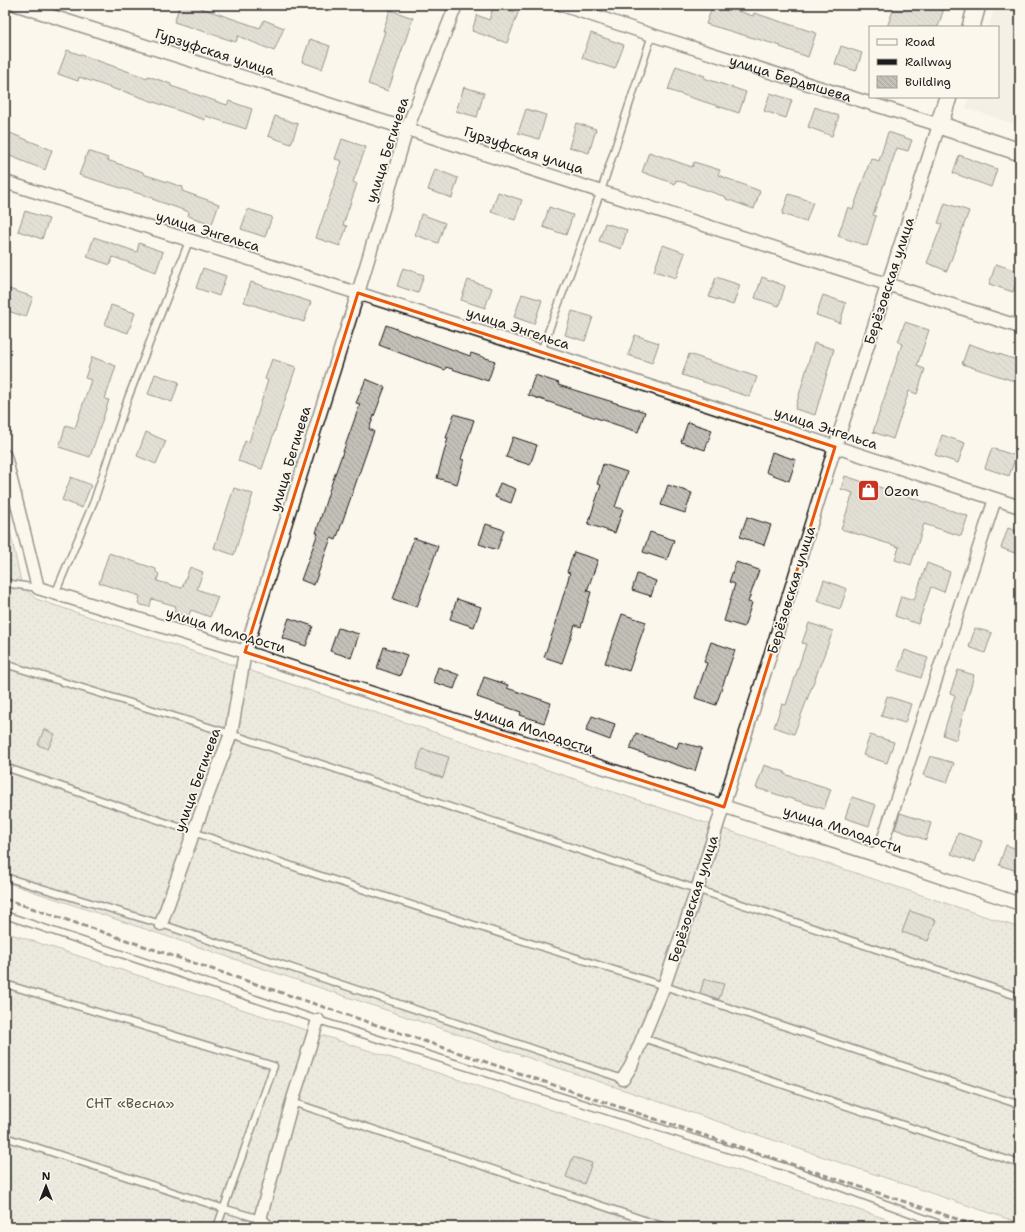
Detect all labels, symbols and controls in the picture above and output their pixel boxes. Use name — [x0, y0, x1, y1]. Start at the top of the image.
street label: Гурзуфская улица — [153, 24, 277, 80]
legend — [869, 26, 999, 98]
text: Road — [905, 34, 936, 50]
street label: улица Бердышева — [727, 51, 854, 106]
text: Railway — [905, 54, 952, 70]
text: Building — [905, 74, 951, 90]
street label: улица Бегичева — [361, 95, 413, 205]
street label: Гурзуфская улица — [462, 122, 586, 178]
street label: улица Энгельса — [154, 207, 262, 255]
street label: Берёзовская улица — [860, 215, 918, 347]
street label: улица Энгельса — [464, 303, 572, 353]
street label: улица Энгельса — [772, 403, 880, 453]
street label: улица Бегичева — [265, 404, 315, 514]
shop icon: Ozon — [855, 478, 881, 504]
place label: Ozon — [884, 482, 919, 500]
street label: Берёзовская улица — [763, 524, 819, 656]
street label: улица Молодости — [164, 603, 288, 657]
street label: улица Молодости — [472, 702, 596, 758]
street label: улица Бегичева — [170, 725, 224, 835]
street label: улица Молодости — [781, 801, 905, 857]
street label: Берёзовская улица — [664, 833, 722, 965]
park label: СНТ «Весна» — [86, 1094, 174, 1112]
north arrow — [26, 1166, 66, 1206]
text: N — [42, 1169, 51, 1184]

